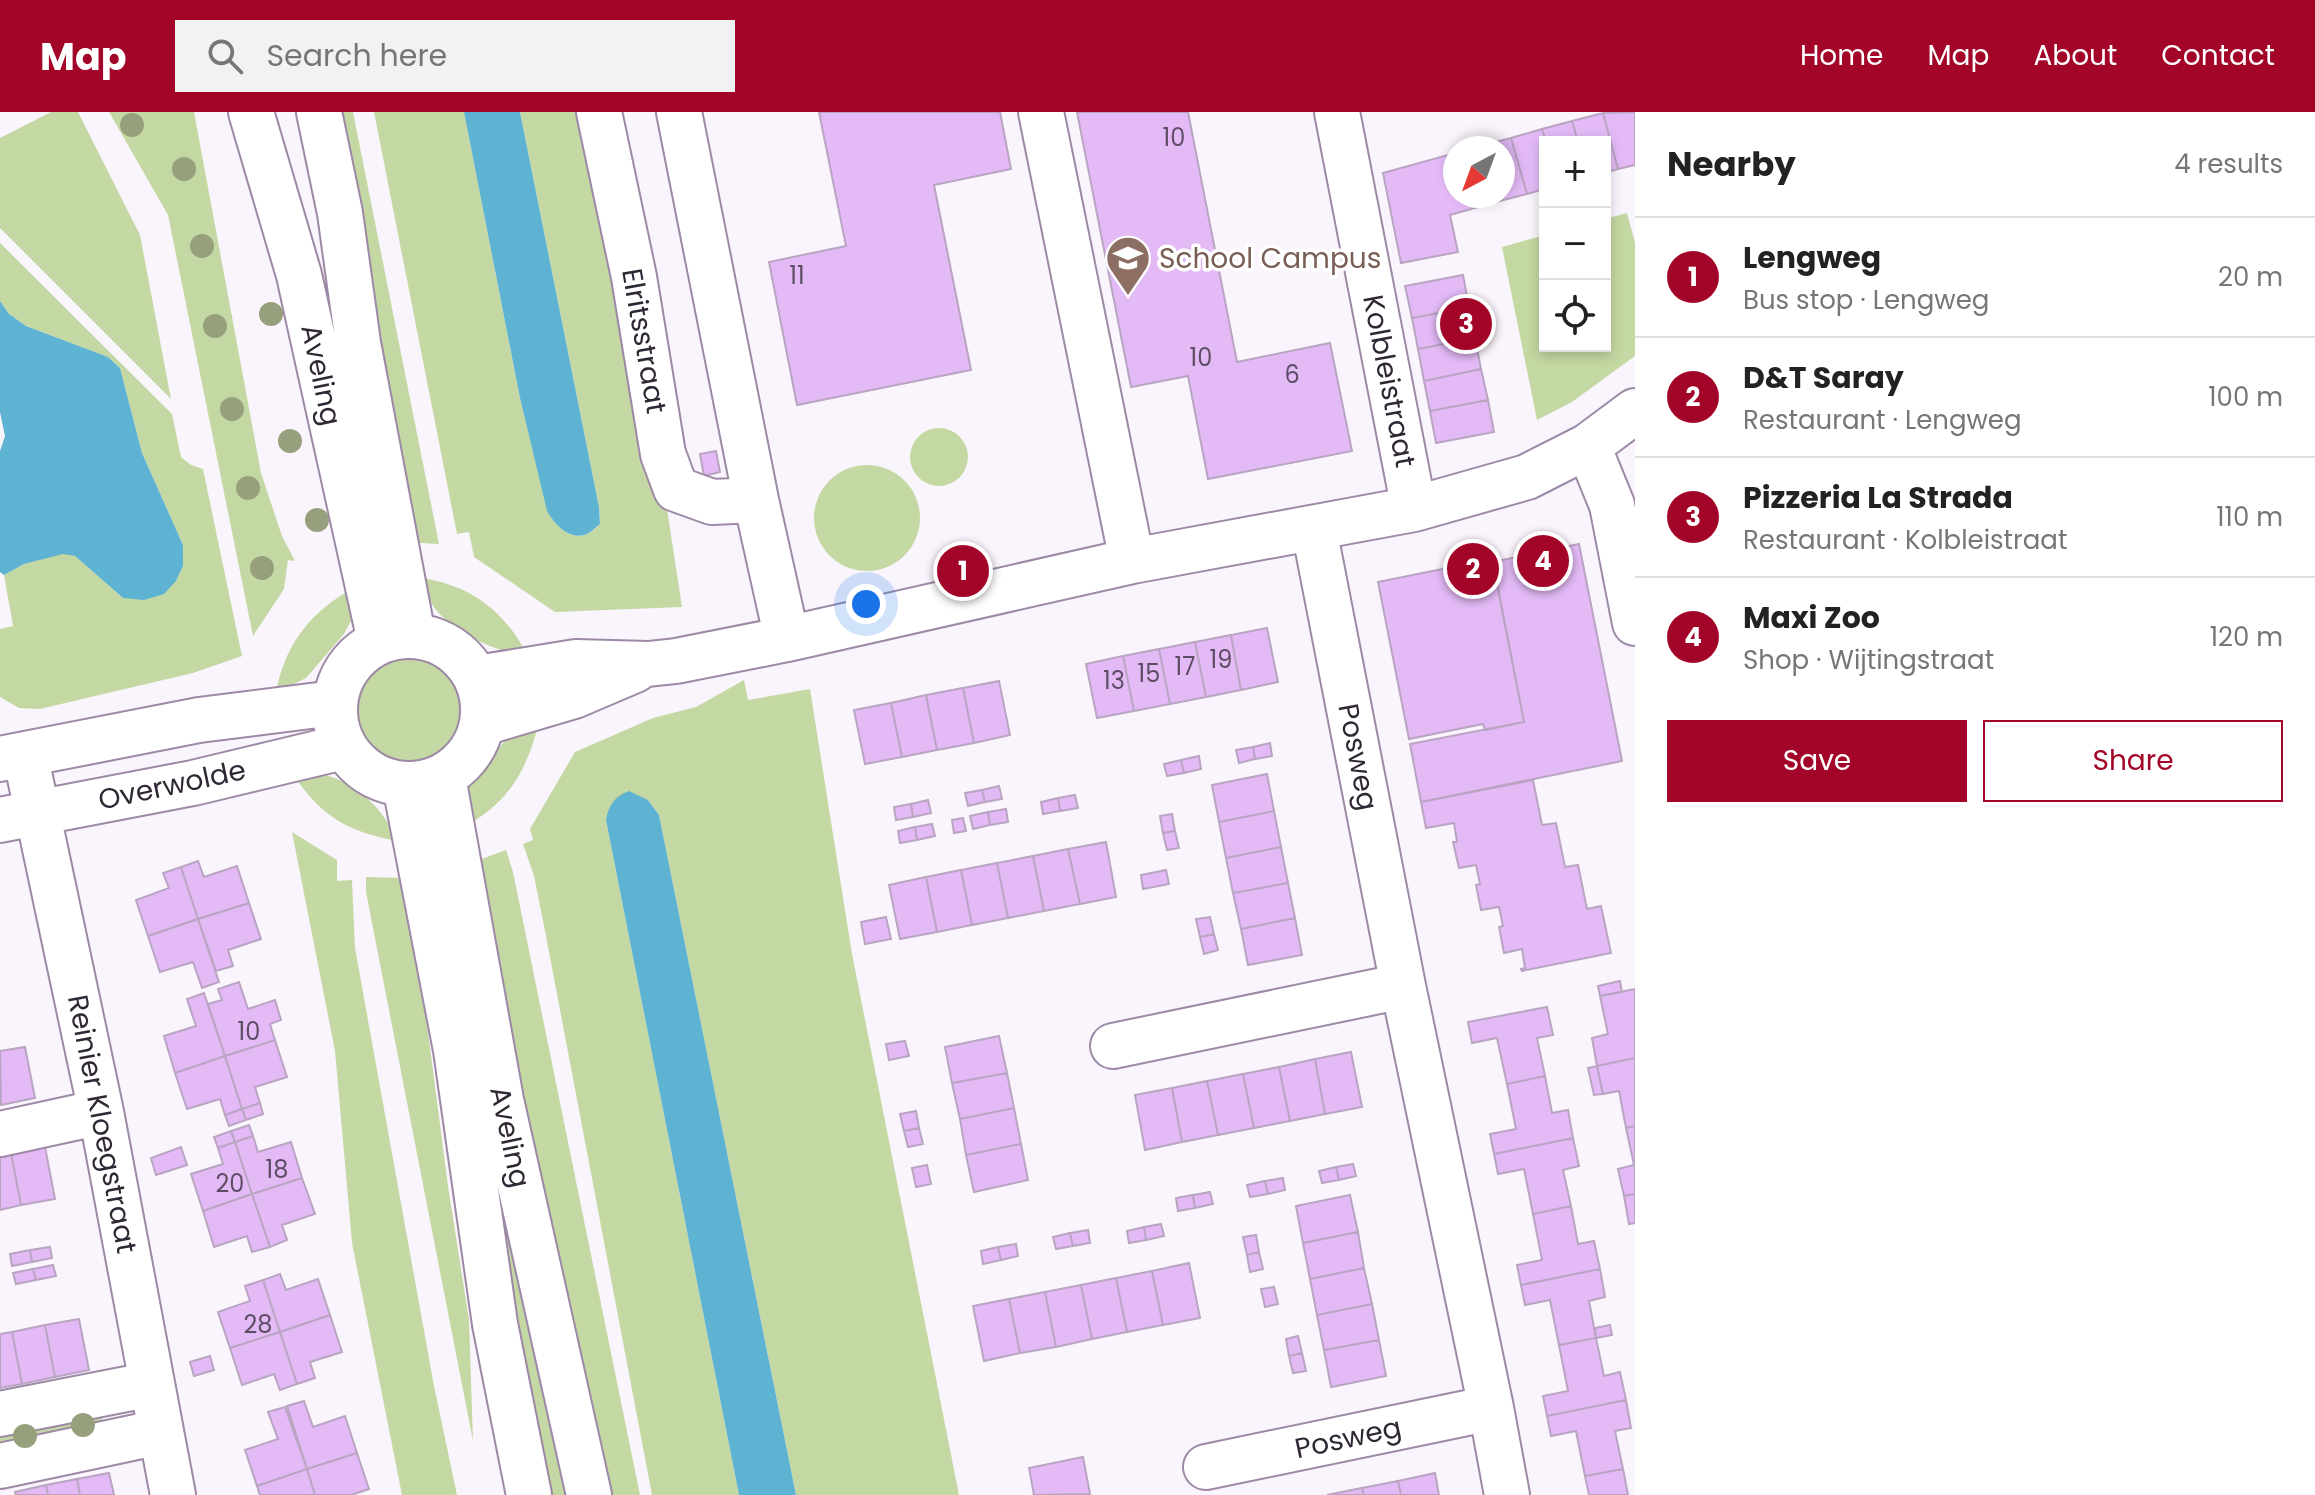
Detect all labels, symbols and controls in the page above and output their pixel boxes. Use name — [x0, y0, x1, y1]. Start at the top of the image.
search box — [175, 20, 735, 92]
text: Map — [40, 30, 127, 83]
icon: search — [203, 34, 247, 78]
text: Search here — [267, 34, 447, 77]
text: Home — [1800, 36, 1883, 75]
text: Map — [1927, 36, 1989, 75]
text: About — [2033, 36, 2117, 75]
text: Contact — [2161, 36, 2275, 75]
house number: 10 — [1163, 121, 1185, 154]
north arrow — [1443, 136, 1515, 208]
map controls — [1539, 136, 1611, 352]
button: + — [1539, 136, 1611, 208]
text: Nearby — [1667, 140, 1796, 188]
text: 4 results — [2174, 146, 2283, 182]
button: − — [1539, 208, 1611, 280]
school or university icon: School Campus — [1104, 234, 1152, 297]
text: Lengweg — [1743, 236, 1881, 279]
place label: School Campus — [1159, 239, 1381, 278]
house number: 11 — [789, 259, 805, 292]
text: 1 — [1688, 259, 1698, 295]
text: 20 m — [2218, 259, 2283, 295]
street label: Elritsstraat — [612, 265, 676, 417]
button: locate — [1539, 280, 1611, 352]
text: Bus stop · Lengweg — [1743, 282, 1989, 318]
street label: Kolbleistraat — [1353, 291, 1425, 471]
pin: 3 — [1440, 294, 1492, 354]
street label: Aveling — [291, 321, 351, 429]
house number: 10 — [1190, 341, 1212, 374]
text: D&T Saray — [1743, 356, 1904, 399]
house number: 6 — [1284, 358, 1300, 391]
text: 2 — [1686, 379, 1700, 415]
text: 100 m — [2208, 379, 2283, 415]
text: Restaurant · Lengweg — [1743, 402, 2022, 438]
text: Pizzeria La Strada — [1743, 476, 2013, 519]
text: 3 — [1685, 499, 1701, 535]
text: 110 m — [2216, 499, 2283, 535]
text: Restaurant · Kolbleistraat — [1743, 522, 2067, 558]
pin: 4 — [1517, 531, 1569, 591]
pin: 2 — [1447, 539, 1499, 599]
pin: 1 — [937, 541, 989, 601]
your location — [846, 584, 886, 624]
text: Maxi Zoo — [1743, 596, 1880, 639]
text: 4 — [1684, 619, 1702, 655]
text: 120 m — [2210, 619, 2283, 655]
text: Shop · Wijtingstraat — [1743, 642, 1994, 678]
house number: 19 — [1210, 643, 1232, 676]
house number: 17 — [1175, 650, 1195, 683]
house number: 15 — [1138, 657, 1160, 690]
house number: 13 — [1103, 664, 1125, 697]
street label: Posweg — [1329, 700, 1387, 814]
button: Save — [1667, 720, 1967, 802]
button: Share — [1983, 720, 2283, 802]
street label: Overwolde — [95, 750, 249, 820]
street label: Reinier Kloegstraat — [58, 991, 146, 1257]
house number: 10 — [238, 1015, 260, 1048]
street label: Aveling — [480, 1083, 540, 1191]
house number: 18 — [266, 1153, 288, 1186]
house number: 20 — [216, 1167, 244, 1200]
house number: 28 — [244, 1308, 272, 1341]
street label: Posweg — [1291, 1408, 1405, 1468]

